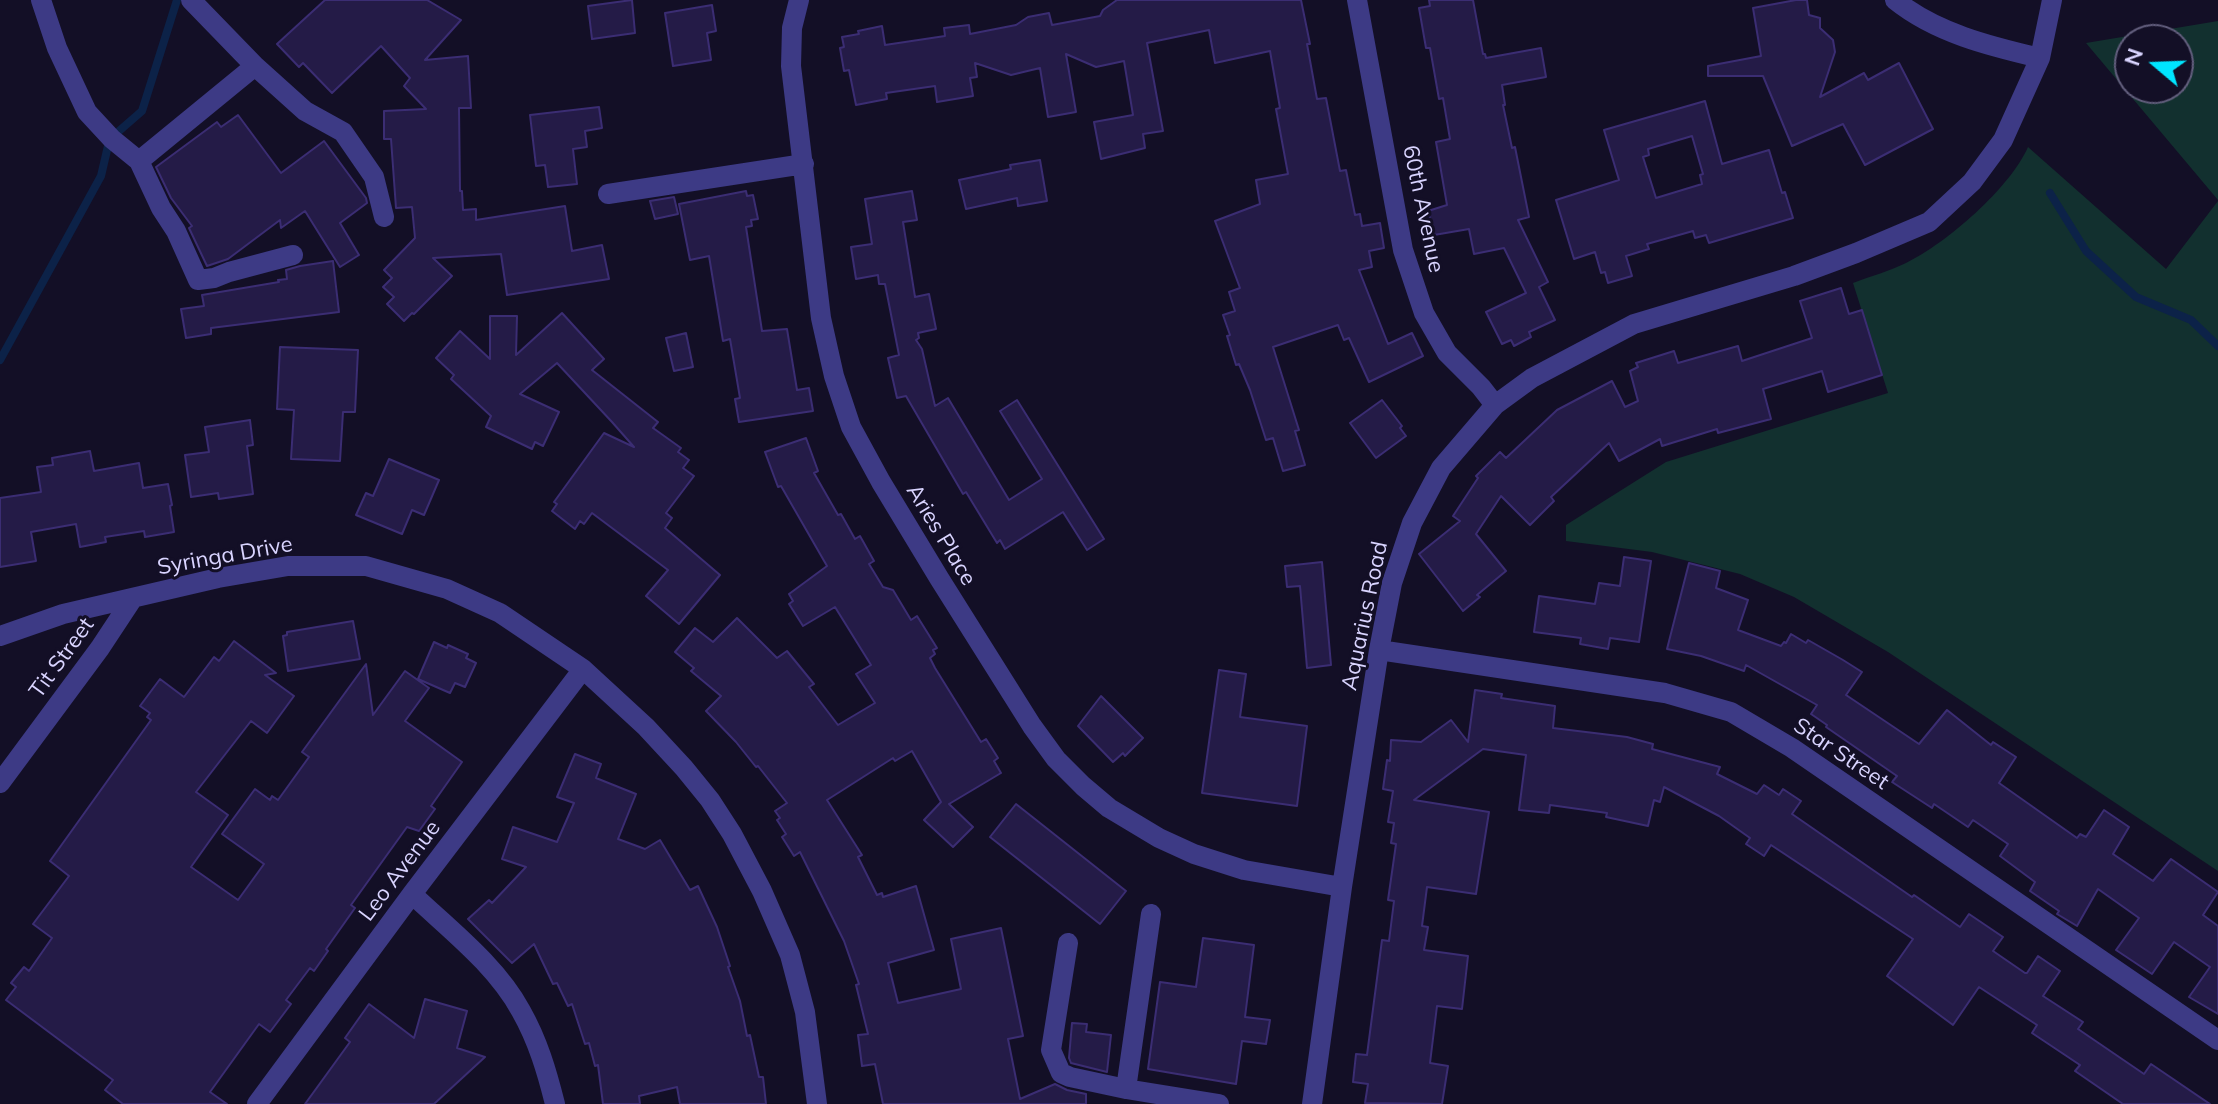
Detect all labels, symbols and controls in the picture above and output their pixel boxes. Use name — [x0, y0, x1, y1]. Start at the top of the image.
north arrow — [2114, 24, 2194, 104]
text: N — [2117, 44, 2149, 69]
street label: 60th Avenue — [1397, 143, 1449, 275]
street label: Aries Place — [900, 480, 982, 590]
street label: Syringa Drive — [155, 531, 295, 581]
street label: Aquarius Road — [1336, 539, 1394, 693]
street label: Tit Street — [24, 613, 100, 703]
street label: Star Street — [1788, 713, 1894, 795]
street label: Leo Avenue — [354, 816, 446, 926]

